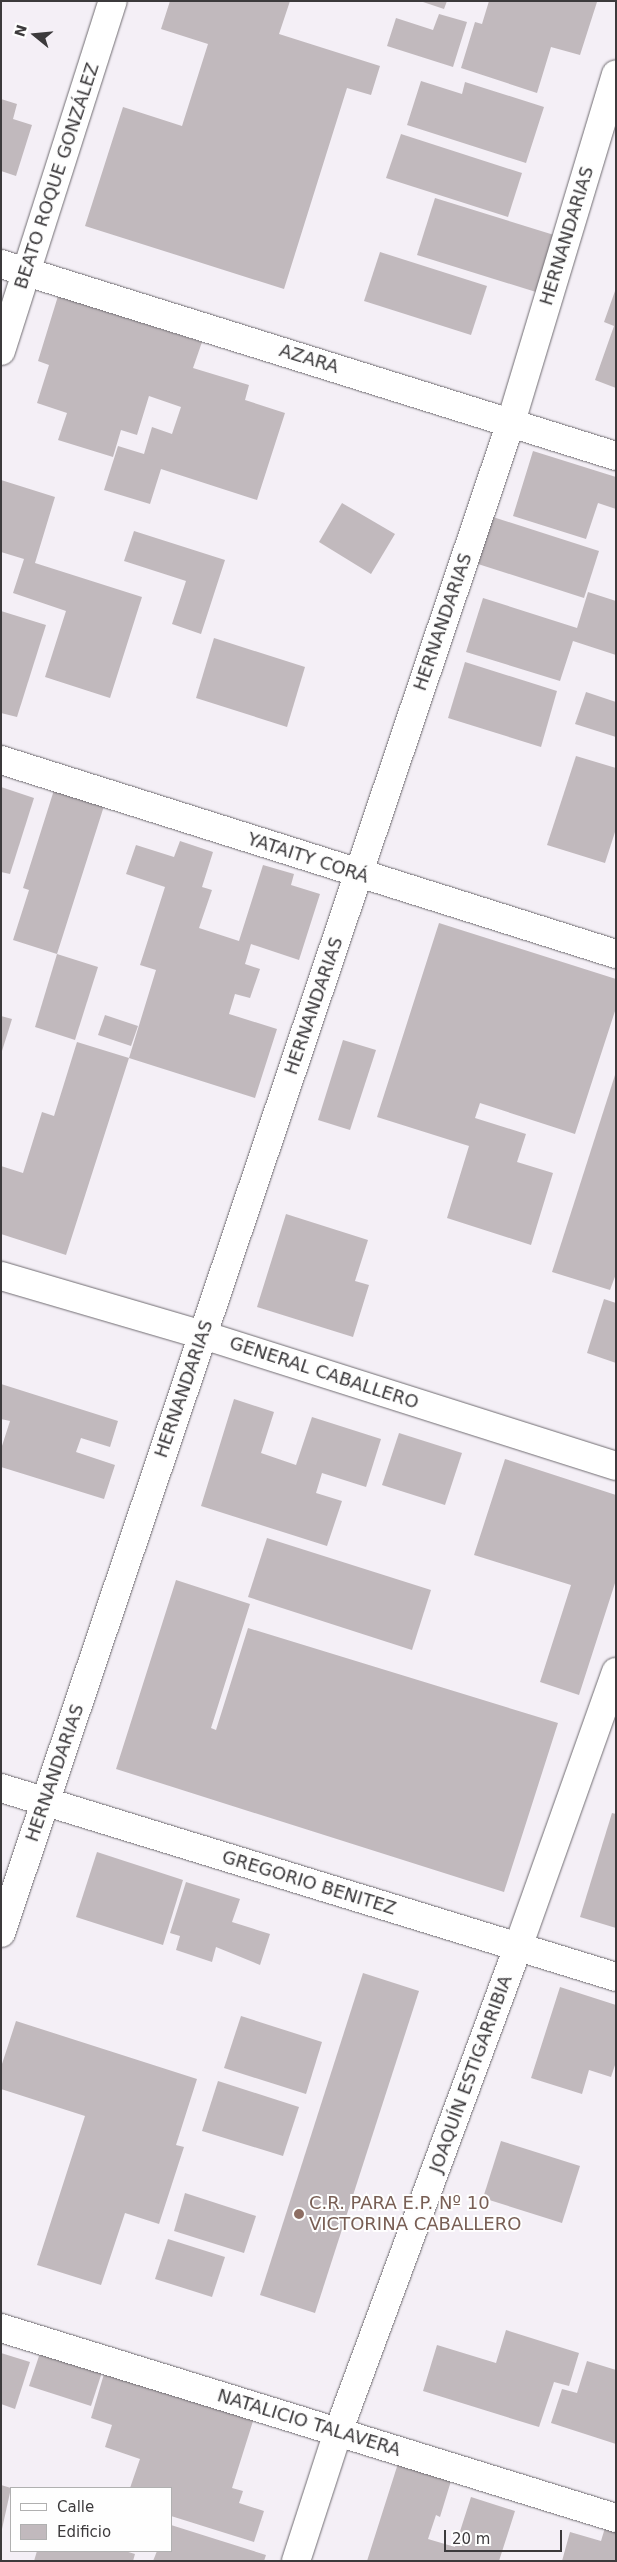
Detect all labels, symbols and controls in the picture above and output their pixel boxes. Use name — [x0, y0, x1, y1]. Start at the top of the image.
north arrow — [10, 10, 60, 60]
text: N — [11, 23, 30, 39]
street label: BEATO ROQUE GONZÁLEZ — [10, 60, 104, 292]
street label: HERNANDARIAS — [536, 164, 598, 308]
street label: AZARA — [277, 340, 341, 378]
street label: HERNANDARIAS — [409, 550, 477, 694]
street label: YATAITY CORÁ — [245, 828, 371, 888]
street label: HERNANDARIAS — [280, 934, 348, 1078]
street label: HERNANDARIAS — [150, 1317, 218, 1461]
street label: GENERAL CABALLERO — [227, 1332, 421, 1414]
street label: HERNANDARIAS — [21, 1701, 89, 1845]
street label: GREGORIO BENITEZ — [219, 1846, 399, 1920]
street label: JOAQUÍN ESTIGARRIBIA — [425, 1972, 517, 2176]
place label: C.R. PARA E.P. Nº 10 VICTORINA CABALLERO — [309, 2193, 521, 2236]
marker: C.R. PARA E.P. Nº 10 VICTORINA CABALLERO — [293, 2208, 305, 2220]
street label: NATALICIO TALAVERA — [215, 2385, 403, 2461]
legend — [10, 2487, 172, 2552]
text: Calle — [57, 2498, 94, 2516]
scale bar — [447, 2520, 564, 2552]
text: Edificio — [57, 2523, 111, 2541]
text: 20 m — [452, 2530, 490, 2548]

